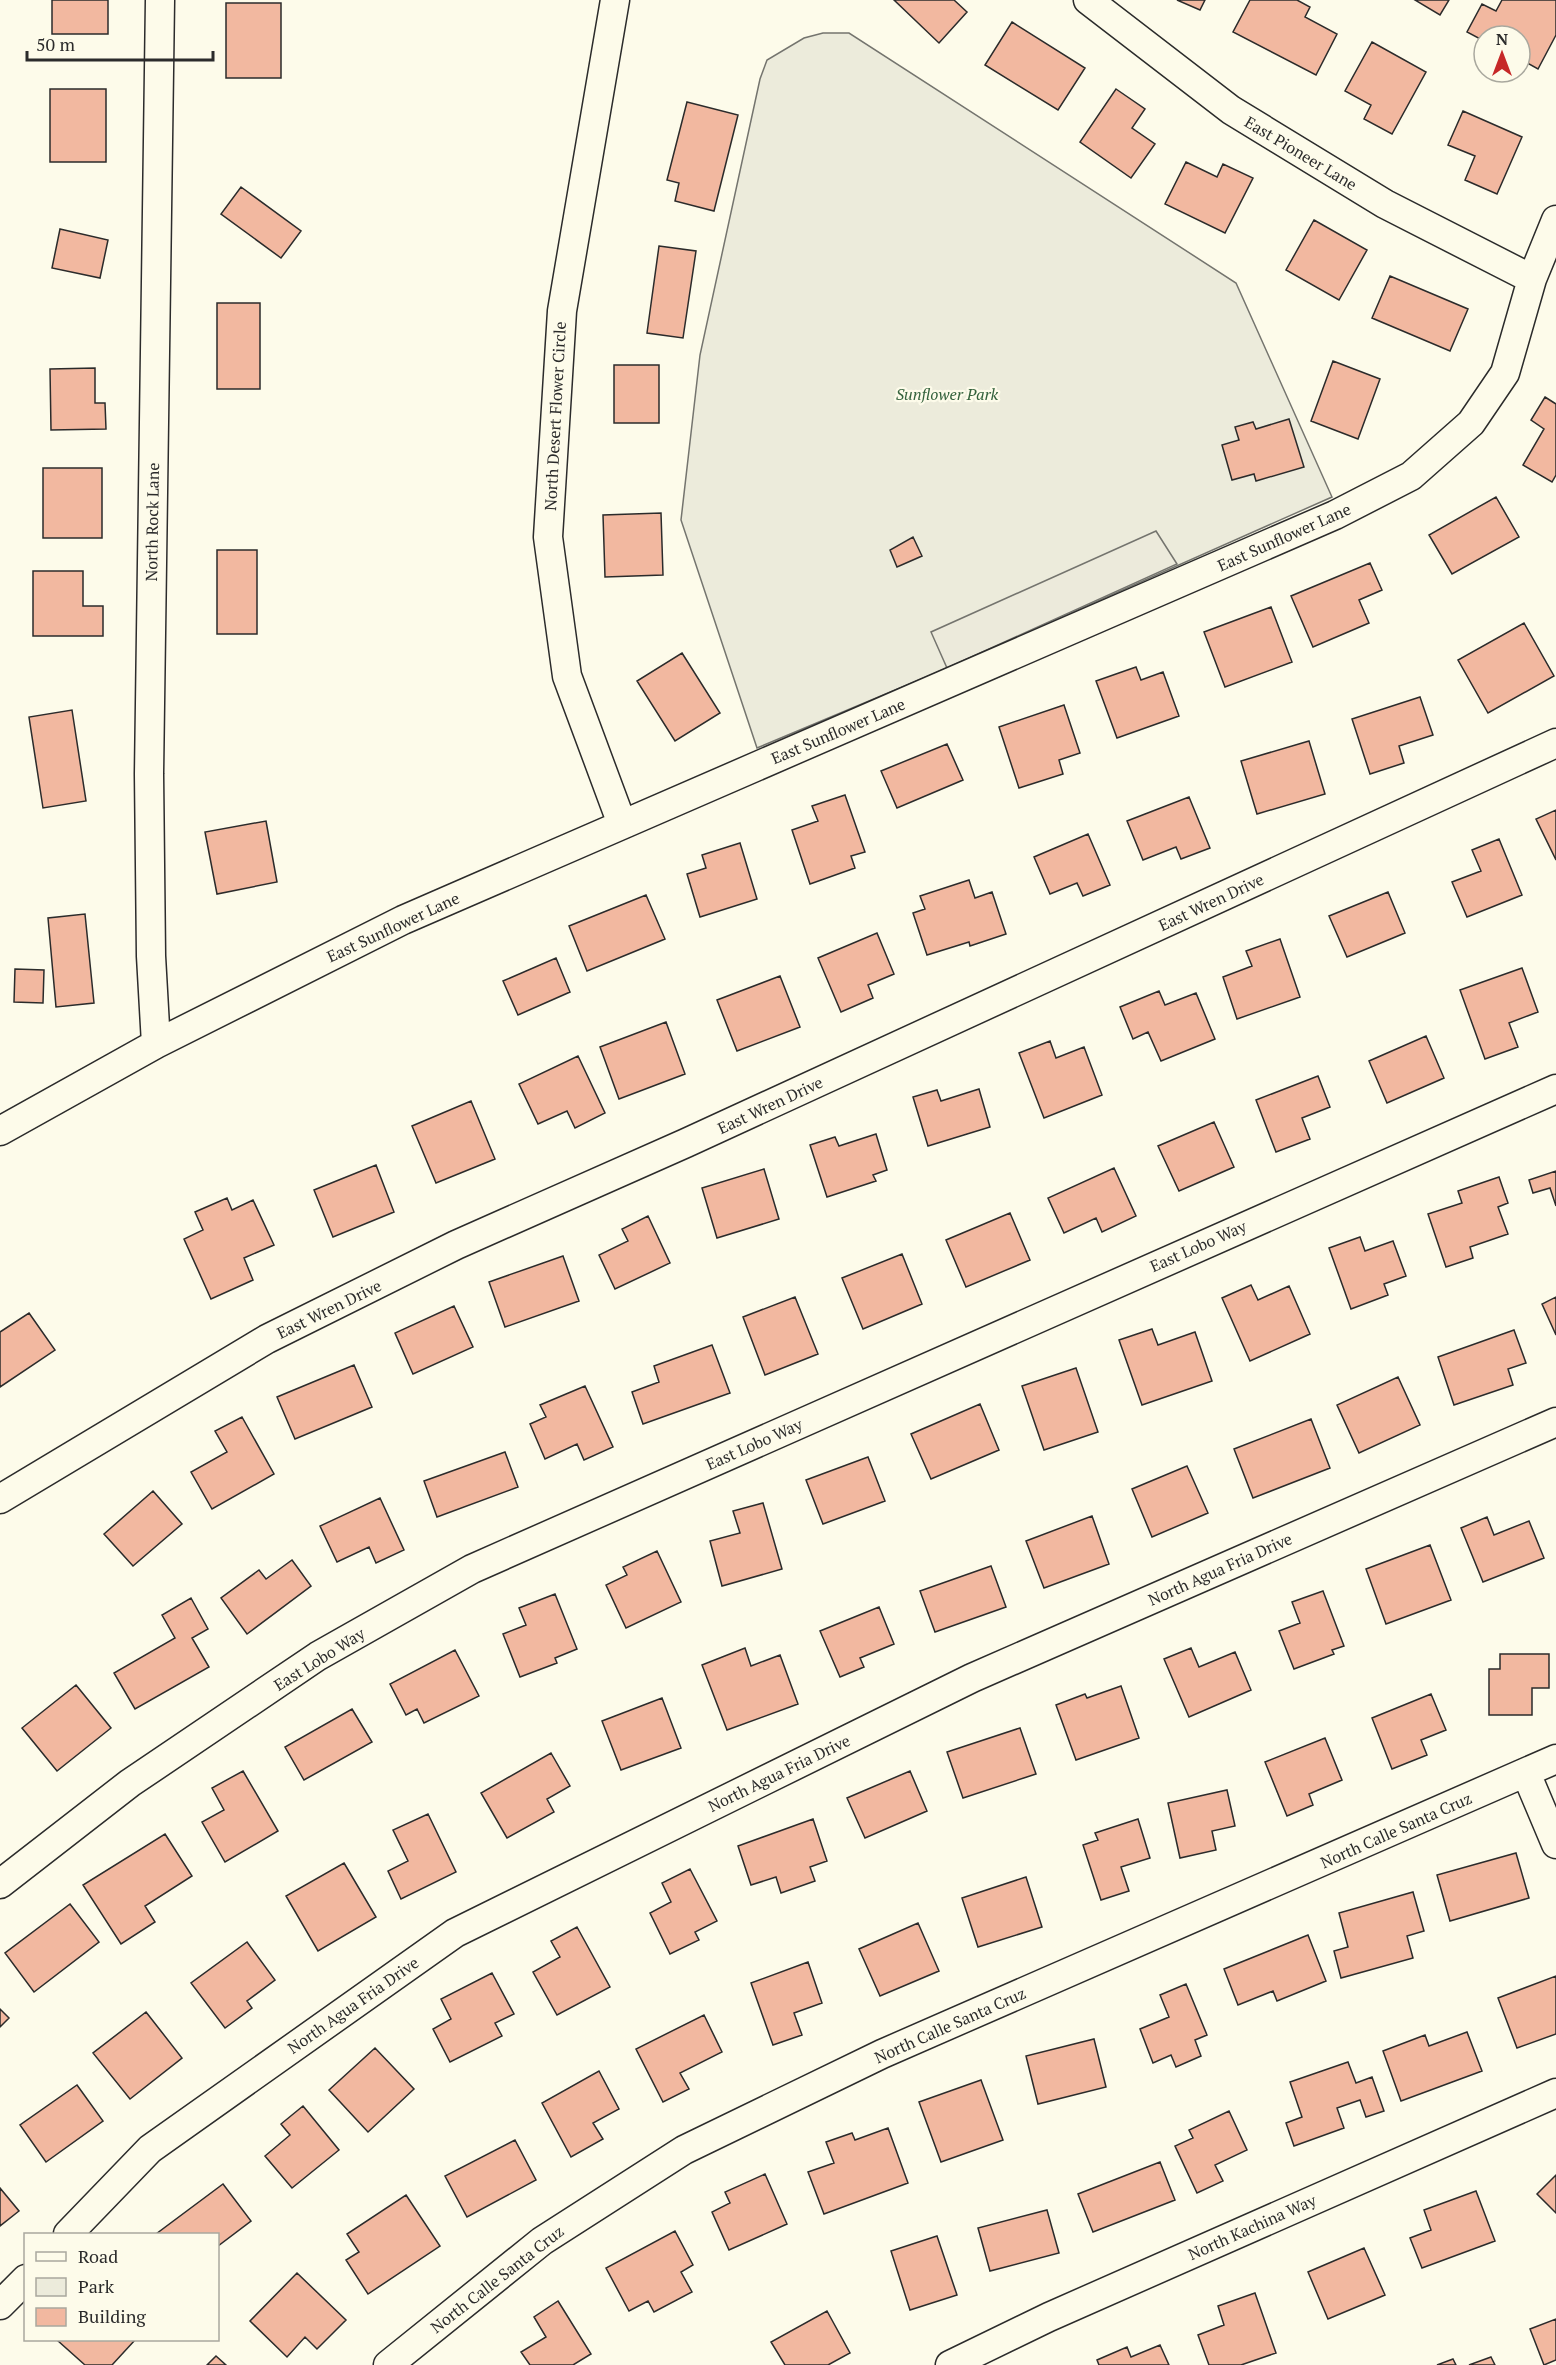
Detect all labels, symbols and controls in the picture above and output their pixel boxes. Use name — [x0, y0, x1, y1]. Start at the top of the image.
scale bar — [27, 24, 213, 62]
north arrow — [1472, 24, 1532, 84]
text: N — [1496, 28, 1508, 50]
text: 50 m — [36, 32, 76, 56]
street label: East Pioneer Lane — [1241, 111, 1361, 195]
street label: North Desert Flower Circle — [539, 321, 571, 511]
park label: Sunflower Park — [896, 383, 999, 405]
street label: North Rock Lane — [140, 462, 164, 582]
street label: East Sunflower Lane — [1214, 498, 1354, 576]
street label: East Sunflower Lane — [768, 693, 908, 769]
street label: East Wren Drive — [1155, 868, 1267, 936]
street label: East Sunflower Lane — [323, 887, 463, 967]
street label: East Wren Drive — [714, 1071, 826, 1139]
street label: East Lobo Way — [1146, 1215, 1250, 1277]
street label: East Wren Drive — [273, 1274, 385, 1344]
street label: East Lobo Way — [702, 1413, 806, 1475]
street label: North Agua Fria Drive — [1145, 1527, 1295, 1611]
street label: East Lobo Way — [269, 1622, 369, 1696]
street label: North Agua Fria Drive — [704, 1729, 854, 1817]
street label: North Calle Santa Cruz — [1317, 1787, 1475, 1873]
street label: North Agua Fria Drive — [283, 1951, 423, 2059]
street label: North Calle Santa Cruz — [871, 1982, 1029, 2068]
street label: North Kachina Way — [1185, 2189, 1320, 2265]
street label: North Calle Santa Cruz — [426, 2220, 568, 2338]
legend — [24, 2233, 219, 2341]
text: Road — [78, 2244, 118, 2268]
text: Park — [78, 2274, 115, 2298]
text: Building — [78, 2304, 146, 2328]

